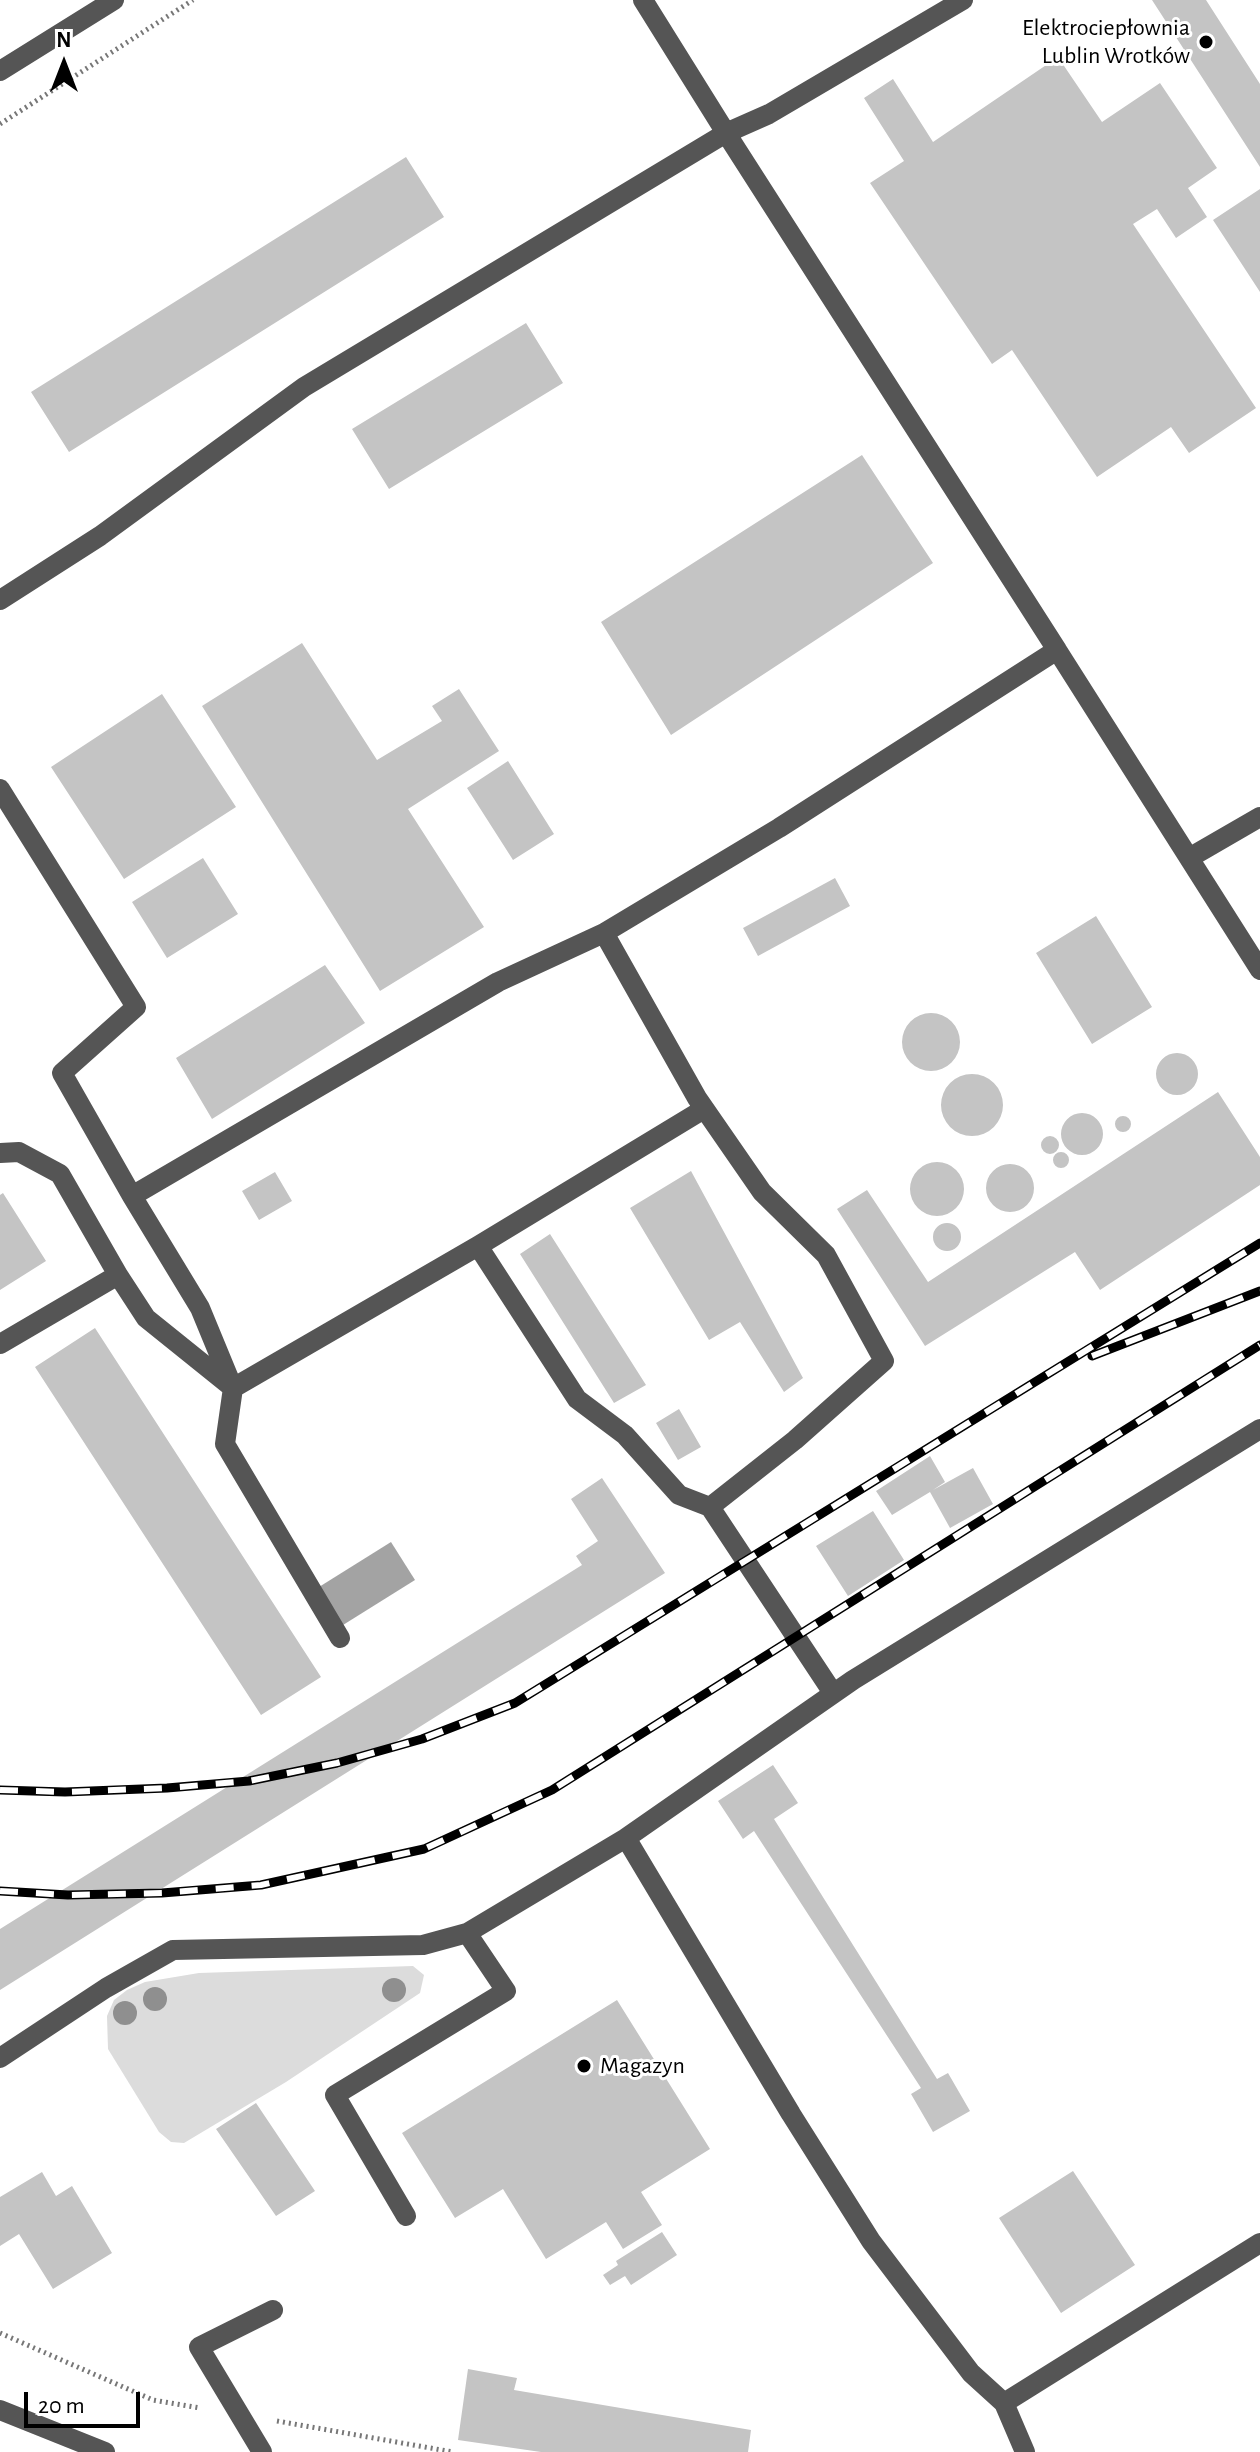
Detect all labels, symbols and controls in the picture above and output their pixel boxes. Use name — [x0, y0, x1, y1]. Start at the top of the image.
place label: Elektrociepłownia Lublin Wrotków — [1022, 14, 1190, 70]
north arrow — [24, 24, 104, 104]
text: N — [56, 29, 72, 51]
marker: Elektrociepłownia Lublin Wrotków — [1197, 33, 1215, 51]
place label: Magazyn — [600, 2052, 685, 2080]
marker: Magazyn — [575, 2057, 593, 2075]
scale bar — [28, 2376, 144, 2426]
text: 20 m — [38, 2394, 85, 2418]

